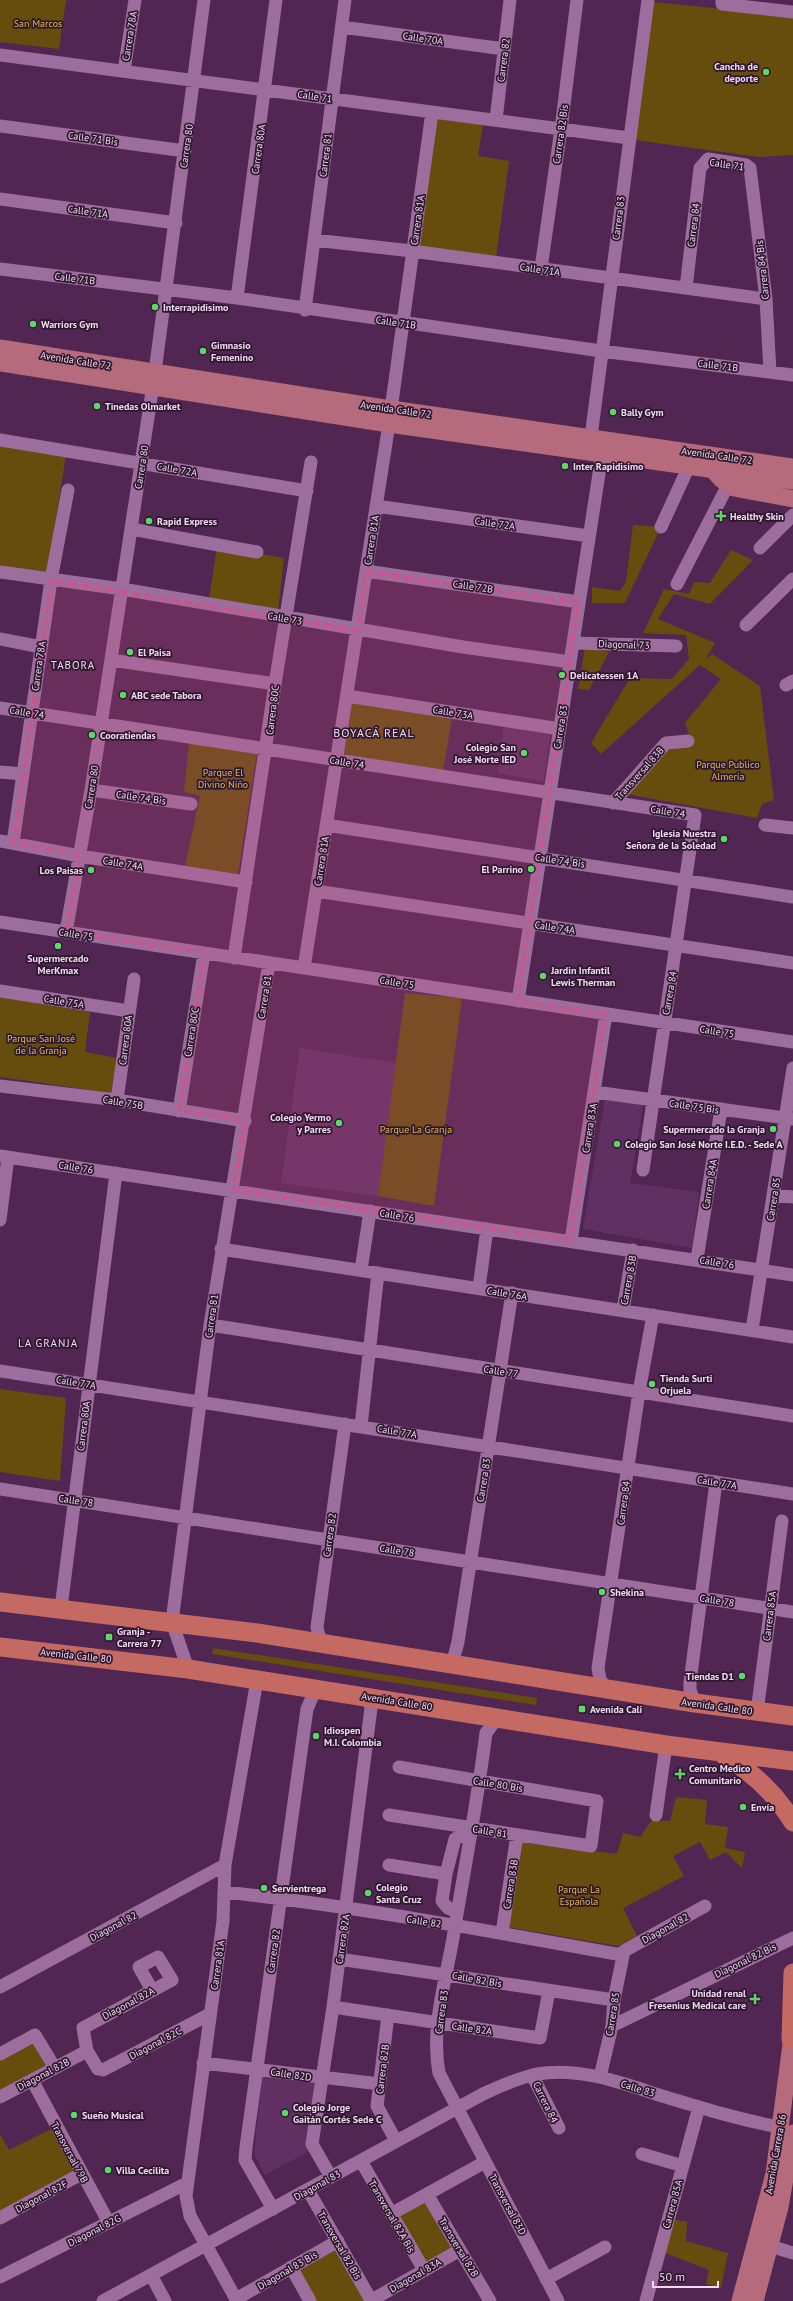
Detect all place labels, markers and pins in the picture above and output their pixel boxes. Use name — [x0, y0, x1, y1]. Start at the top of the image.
place label: Cancha de deporte — [714, 60, 758, 85]
marker: Cancha de deporte — [761, 67, 771, 77]
place label: Interrapidisimo — [163, 301, 229, 314]
marker: Interrapidisimo — [150, 302, 160, 312]
place label: Warriors Gym — [41, 318, 98, 331]
marker: Warriors Gym — [28, 319, 38, 329]
place label: Gimnasio Femenino — [211, 339, 254, 364]
marker: Gimnasio Femenino — [198, 346, 208, 356]
place label: Tinedas Olmarket — [105, 400, 181, 413]
marker: Tinedas Olmarket — [92, 401, 102, 411]
place label: Bally Gym — [621, 406, 664, 419]
marker: Bally Gym — [608, 407, 618, 417]
place label: Inter Rapidisimo — [573, 460, 644, 473]
marker: Inter Rapidisimo — [560, 461, 570, 471]
marker: Healthy Skin — [715, 510, 727, 522]
place label: Healthy Skin — [730, 510, 784, 523]
place label: Rapid Express — [157, 515, 217, 528]
marker: Rapid Express — [144, 516, 154, 526]
place label: El Paisa — [138, 646, 171, 659]
marker: El Paisa — [125, 647, 135, 657]
place label: Delicatessen 1A — [570, 669, 639, 682]
marker: Delicatessen 1A — [557, 670, 567, 680]
place label: ABC sede Tabora — [131, 689, 201, 702]
marker: ABC sede Tabora — [118, 690, 128, 700]
place label: Cooratiendas — [100, 729, 156, 742]
marker: Cooratiendas — [87, 730, 97, 740]
place label: Colegio San José Norte IED — [453, 741, 517, 766]
marker: Colegio San José Norte IED — [519, 748, 529, 758]
place label: Iglesia Nuestra Señora de la Soledad — [626, 827, 716, 852]
marker: Iglesia Nuestra Señora de la Soledad — [719, 834, 729, 844]
place label: El Parrino — [481, 863, 524, 876]
place label: Los Paisas — [40, 864, 83, 877]
marker: El Parrino — [526, 864, 536, 874]
marker: Los Paisas — [86, 865, 96, 875]
marker: Supermercado MerKmax — [53, 941, 63, 951]
place label: Supermercado MerKmax — [27, 952, 89, 977]
place label: Jardin Infantil Lewis Therman — [550, 964, 615, 989]
marker: Jardin Infantil Lewis Therman — [538, 971, 548, 981]
place label: Colegio Yermo y Parres — [270, 1111, 332, 1136]
marker: Colegio Yermo y Parres — [334, 1118, 344, 1128]
place label: Supermercado la Granja — [663, 1123, 765, 1136]
marker: Supermercado la Granja — [768, 1124, 778, 1134]
place label: Colegio San José Norte I.E.D. - Sede A — [625, 1138, 783, 1151]
marker: Colegio San José Norte I.E.D. - Sede A — [612, 1139, 622, 1149]
place label: Tienda Surti Orjuela — [660, 1372, 713, 1397]
marker: Tienda Surti Orjuela — [647, 1379, 657, 1389]
place label: Shekina — [610, 1586, 644, 1599]
marker: Shekina — [597, 1587, 607, 1597]
place label: Granja - Carrera 77 — [117, 1625, 162, 1650]
marker: Granja - Carrera 77 — [104, 1632, 114, 1642]
place label: Tiendas D1 — [686, 1670, 734, 1683]
marker: Tiendas D1 — [737, 1671, 747, 1681]
place label: Avenida Cali — [590, 1703, 643, 1716]
marker: Avenida Cali — [577, 1704, 587, 1714]
place label: Idiospen M.I. Colombia — [324, 1724, 381, 1749]
marker: Idiospen M.I. Colombia — [311, 1731, 321, 1741]
place label: Centro Medico Comunitario — [689, 1762, 751, 1787]
marker: Centro Medico Comunitario — [674, 1768, 686, 1780]
place label: Envía — [751, 1801, 774, 1814]
marker: Envía — [738, 1802, 748, 1812]
place label: Colegio Santa Cruz — [376, 1881, 422, 1906]
place label: Servientrega — [272, 1882, 326, 1895]
marker: Servientrega — [259, 1883, 269, 1893]
marker: Colegio Santa Cruz — [363, 1888, 373, 1898]
place label: Unidad renal Fresenius Medical care — [649, 1987, 746, 2012]
marker: Unidad renal Fresenius Medical care — [749, 1993, 761, 2005]
place label: Colegio Jorge Gaitán Cortés Sede C — [293, 2101, 382, 2126]
marker: Colegio Jorge Gaitán Cortés Sede C — [280, 2108, 290, 2118]
place label: Sueño Musical — [82, 2109, 144, 2122]
marker: Sueño Musical — [69, 2110, 79, 2120]
place label: Villa Cecilita — [115, 2164, 169, 2177]
marker: Villa Cecilita — [103, 2165, 113, 2175]

